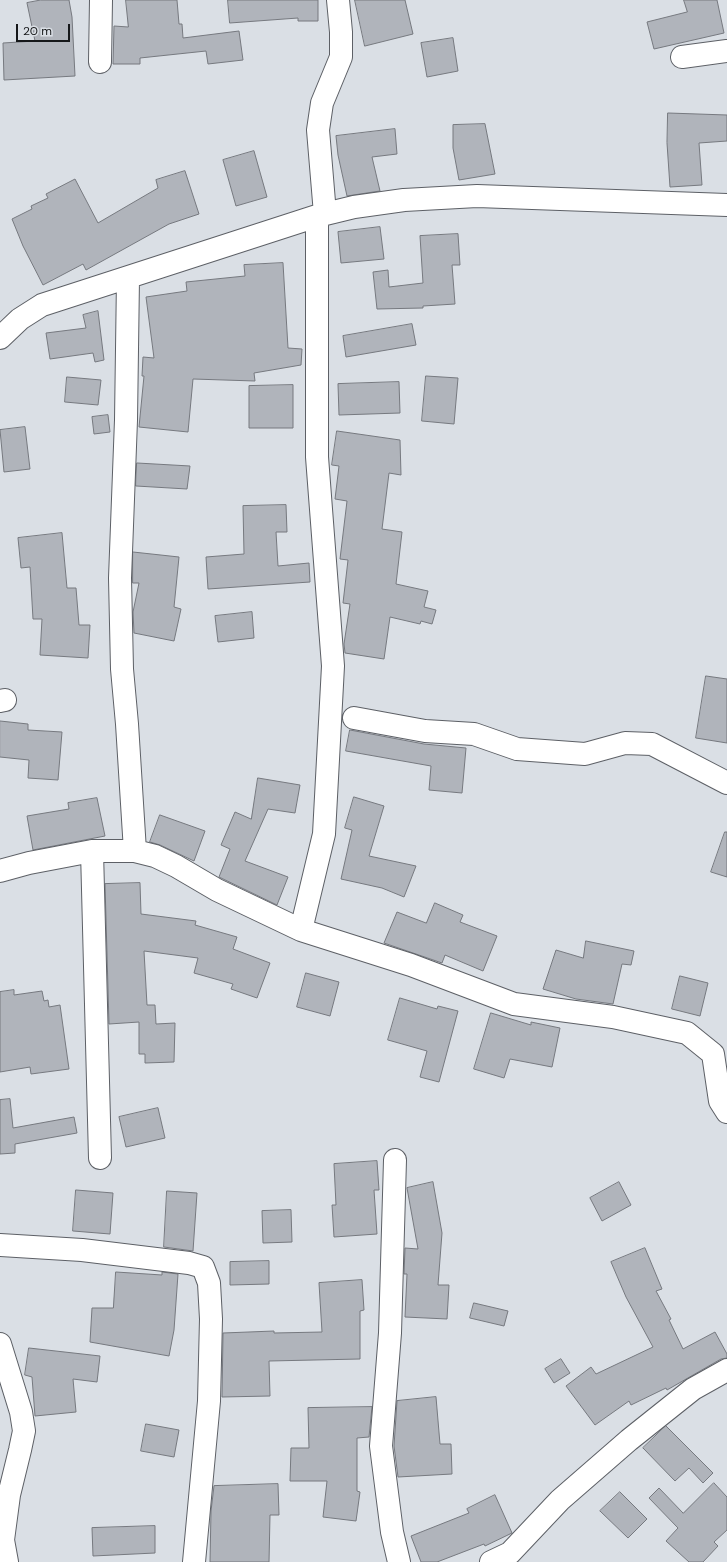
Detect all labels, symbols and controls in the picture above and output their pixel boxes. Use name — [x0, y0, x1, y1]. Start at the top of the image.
scale bar — [18, 16, 72, 42]
text: 20 m — [23, 23, 52, 39]

